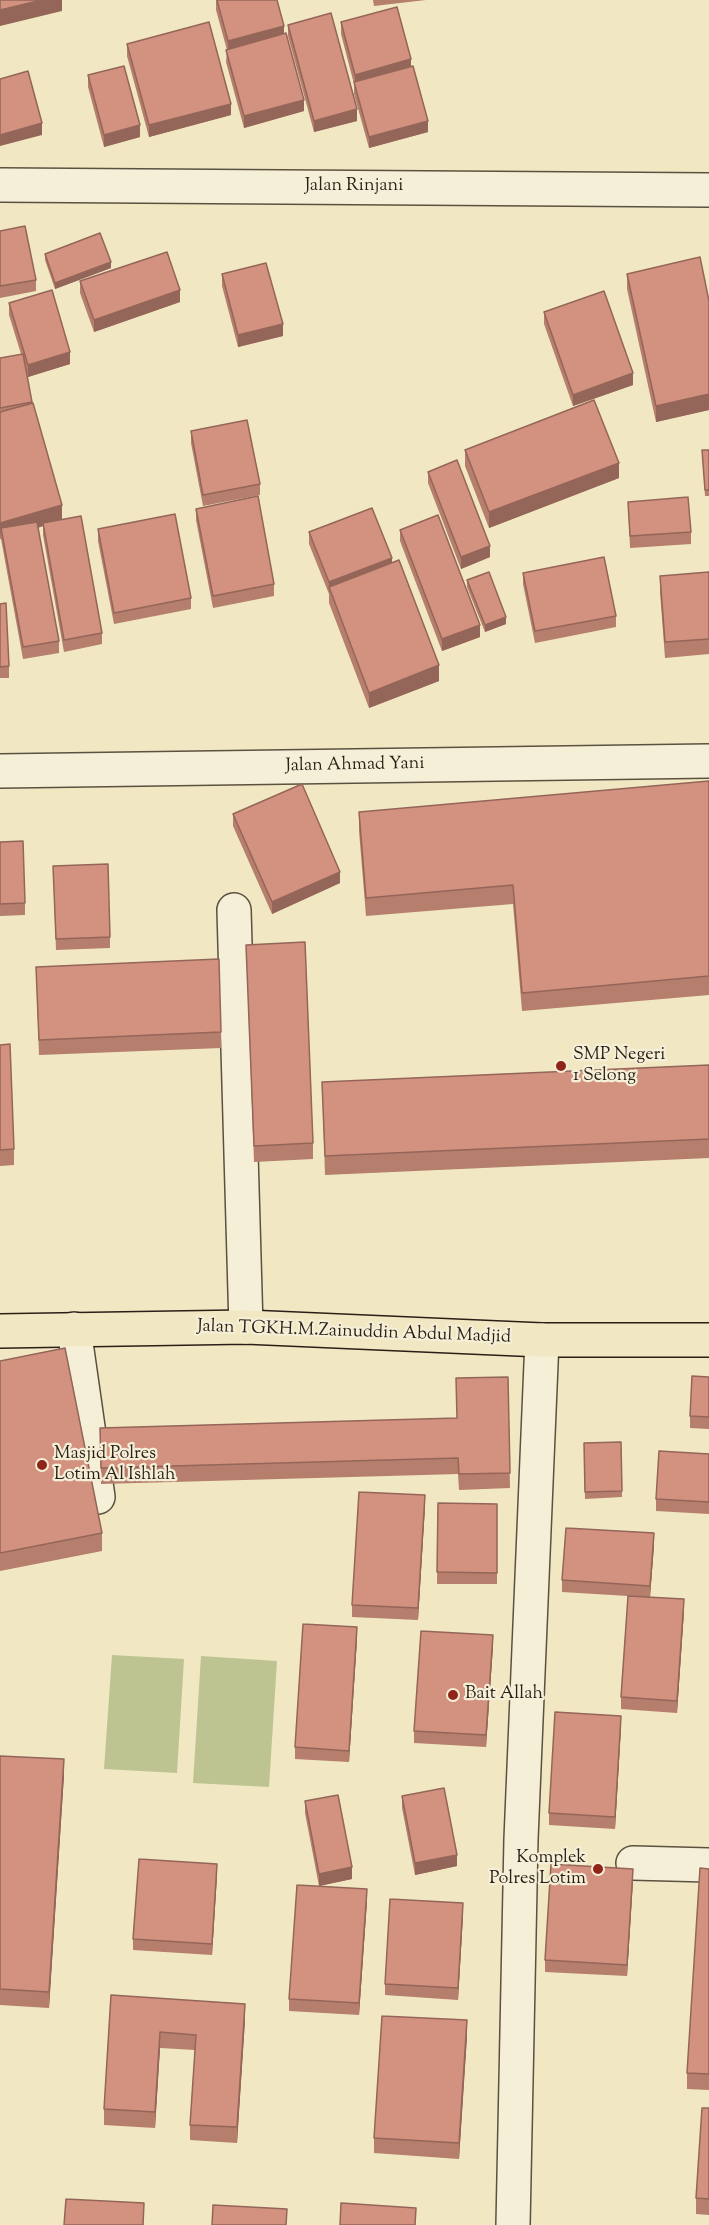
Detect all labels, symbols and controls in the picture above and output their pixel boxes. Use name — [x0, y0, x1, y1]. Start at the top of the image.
street label: Jalan Rinjani — [305, 176, 403, 198]
street label: Jalan Ahmad Yani — [285, 754, 425, 778]
place label: SMP Negeri 1 Selong — [573, 1045, 665, 1088]
marker: SMP Negeri 1 Selong — [554, 1059, 568, 1073]
street label: Jalan TGKH.M.Zainuddin Abdul Madjid — [197, 1317, 511, 1349]
place label: Masjid Polres Lotim Al Ishlah — [54, 1444, 175, 1486]
marker: Masjid Polres Lotim Al Ishlah — [35, 1458, 49, 1472]
place label: Bait Allah — [465, 1684, 543, 1706]
marker: Bait Allah — [446, 1688, 460, 1702]
place label: Komplek Polres Lotim — [489, 1848, 586, 1890]
marker: Komplek Polres Lotim — [591, 1862, 605, 1876]

